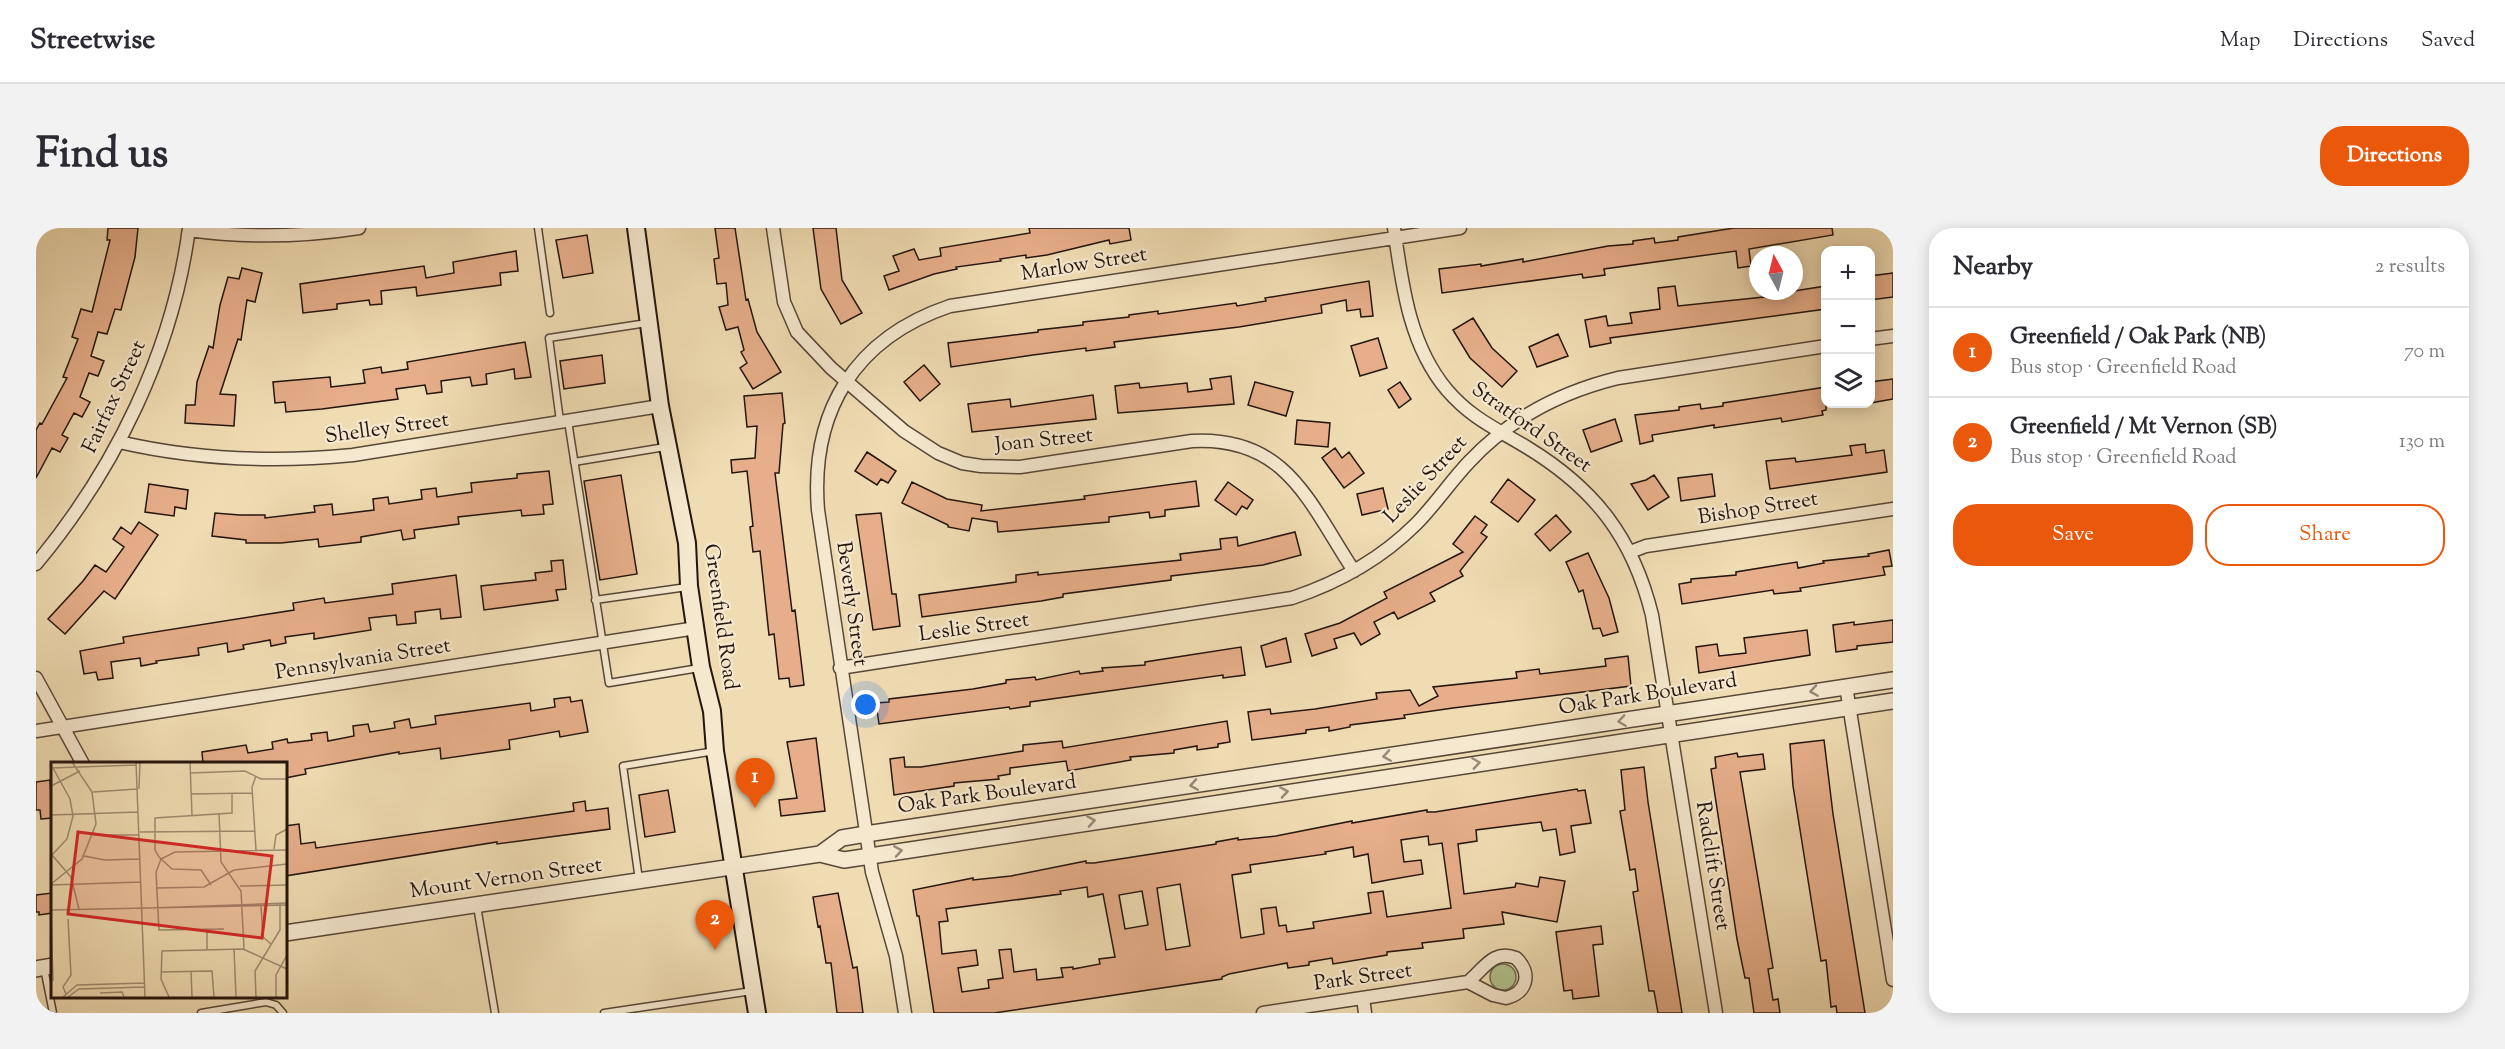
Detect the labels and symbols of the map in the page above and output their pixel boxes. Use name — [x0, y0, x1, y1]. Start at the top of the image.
street label: Marlow Street — [1019, 240, 1149, 290]
north arrow — [1749, 246, 1803, 300]
street label: Fairfax Street — [76, 335, 154, 459]
street label: Stratford Street — [1465, 375, 1597, 481]
street label: Shelley Street — [323, 405, 451, 453]
street label: Joan Street — [993, 421, 1094, 461]
street label: Leslie Street — [1377, 429, 1475, 531]
street label: Bishop Street — [1696, 485, 1820, 533]
street label: Beverly Street — [827, 540, 875, 668]
street label: Greenfield Road — [695, 542, 745, 692]
street label: Leslie Street — [917, 605, 1031, 651]
street label: Pennsylvania Street — [273, 631, 453, 689]
street label: Oak Park Boulevard — [1557, 666, 1739, 724]
one-way arrow — [1810, 684, 1820, 697]
your location — [851, 690, 880, 719]
one-way arrow — [1617, 714, 1626, 726]
one-way arrow — [1383, 749, 1392, 761]
pin: 1 — [736, 758, 774, 808]
one-way arrow — [1472, 758, 1481, 770]
inset map — [51, 762, 286, 998]
street label: Oak Park Boulevard — [896, 768, 1078, 822]
one-way arrow — [1190, 779, 1199, 791]
one-way arrow — [1278, 786, 1288, 799]
street label: Radclift Street — [1687, 799, 1737, 933]
one-way arrow — [1086, 816, 1095, 828]
one-way arrow — [893, 845, 903, 858]
street label: Mount Vernon Street — [408, 851, 604, 907]
pin: 2 — [696, 900, 734, 950]
street label: Park Street — [1312, 956, 1414, 1000]

